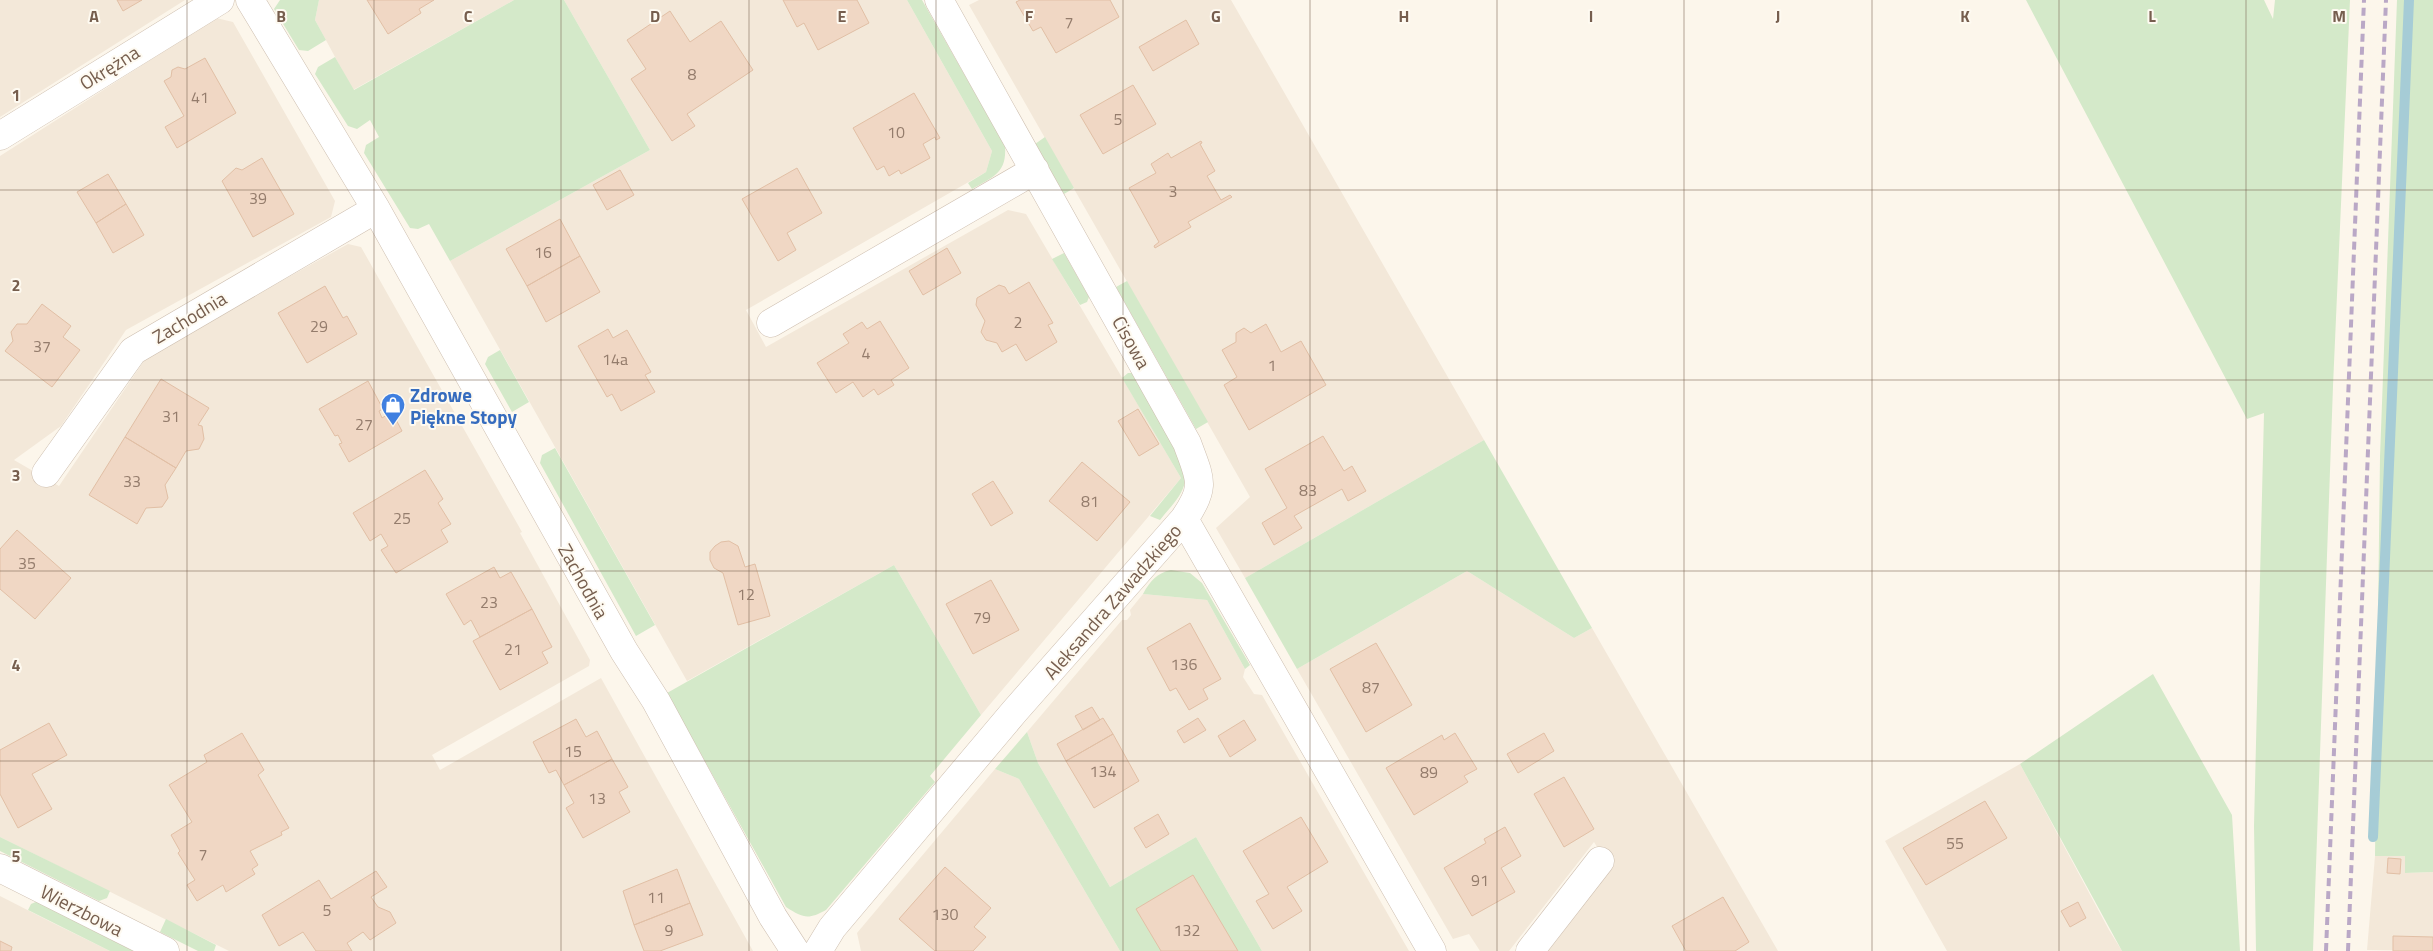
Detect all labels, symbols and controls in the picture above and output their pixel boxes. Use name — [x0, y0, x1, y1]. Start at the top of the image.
text: A — [89, 4, 99, 28]
text: B — [276, 4, 286, 28]
text: C — [464, 4, 473, 28]
text: D — [650, 4, 660, 28]
text: E — [838, 4, 847, 28]
text: F — [1025, 4, 1034, 28]
text: G — [1211, 4, 1221, 28]
text: H — [1399, 4, 1409, 28]
text: I — [1589, 4, 1593, 28]
text: J — [1776, 4, 1780, 28]
text: K — [1960, 4, 1970, 28]
text: L — [2148, 4, 2156, 28]
text: M — [2332, 4, 2346, 28]
house number: 7 — [1065, 10, 1073, 34]
street label: Okrężna — [73, 37, 145, 97]
house number: 8 — [688, 62, 697, 86]
text: 1 — [12, 83, 20, 107]
house number: 41 — [191, 85, 209, 109]
house number: 5 — [1114, 107, 1123, 131]
house number: 10 — [887, 120, 905, 144]
house number: 3 — [1169, 179, 1177, 203]
house number: 39 — [249, 186, 267, 210]
house number: 16 — [534, 240, 552, 264]
text: 2 — [12, 273, 20, 297]
street label: Zachodnia — [146, 283, 232, 351]
house number: 2 — [1014, 310, 1022, 334]
street label: Cisowa — [1105, 310, 1159, 374]
house number: 29 — [310, 314, 328, 338]
house number: 37 — [33, 334, 51, 358]
house number: 4 — [862, 341, 871, 365]
house number: 14a — [602, 347, 628, 371]
house number: 1 — [1268, 353, 1276, 377]
place label: Zdrowe Piękne Stopy — [410, 380, 517, 431]
shop icon: Zdrowe Piękne Stopy — [380, 392, 406, 426]
house number: 31 — [162, 404, 180, 428]
house number: 27 — [355, 412, 373, 436]
text: 3 — [12, 463, 20, 487]
house number: 33 — [123, 469, 141, 493]
house number: 83 — [1299, 478, 1317, 502]
house number: 81 — [1081, 489, 1099, 513]
house number: 25 — [393, 506, 411, 530]
street label: Aleksandra Zawadzkiego — [1036, 517, 1188, 685]
street label: Zachodnia — [551, 538, 617, 624]
house number: 35 — [18, 551, 36, 575]
house number: 12 — [737, 582, 755, 606]
house number: 23 — [480, 590, 498, 614]
house number: 79 — [973, 605, 991, 629]
house number: 21 — [504, 637, 522, 661]
house number: 136 — [1171, 652, 1197, 676]
text: 4 — [12, 653, 21, 677]
house number: 87 — [1362, 675, 1380, 699]
house number: 15 — [564, 739, 582, 763]
house number: 134 — [1090, 759, 1116, 783]
house number: 89 — [1420, 760, 1438, 784]
house number: 13 — [588, 786, 606, 810]
house number: 55 — [1946, 831, 1964, 855]
house number: 7 — [199, 842, 207, 866]
text: 5 — [12, 844, 21, 868]
house number: 91 — [1471, 868, 1489, 892]
street label: Wierzbowa — [35, 877, 129, 943]
house number: 11 — [647, 885, 665, 909]
house number: 5 — [323, 898, 332, 922]
house number: 130 — [932, 902, 958, 926]
house number: 9 — [665, 918, 674, 942]
house number: 132 — [1174, 918, 1200, 942]

